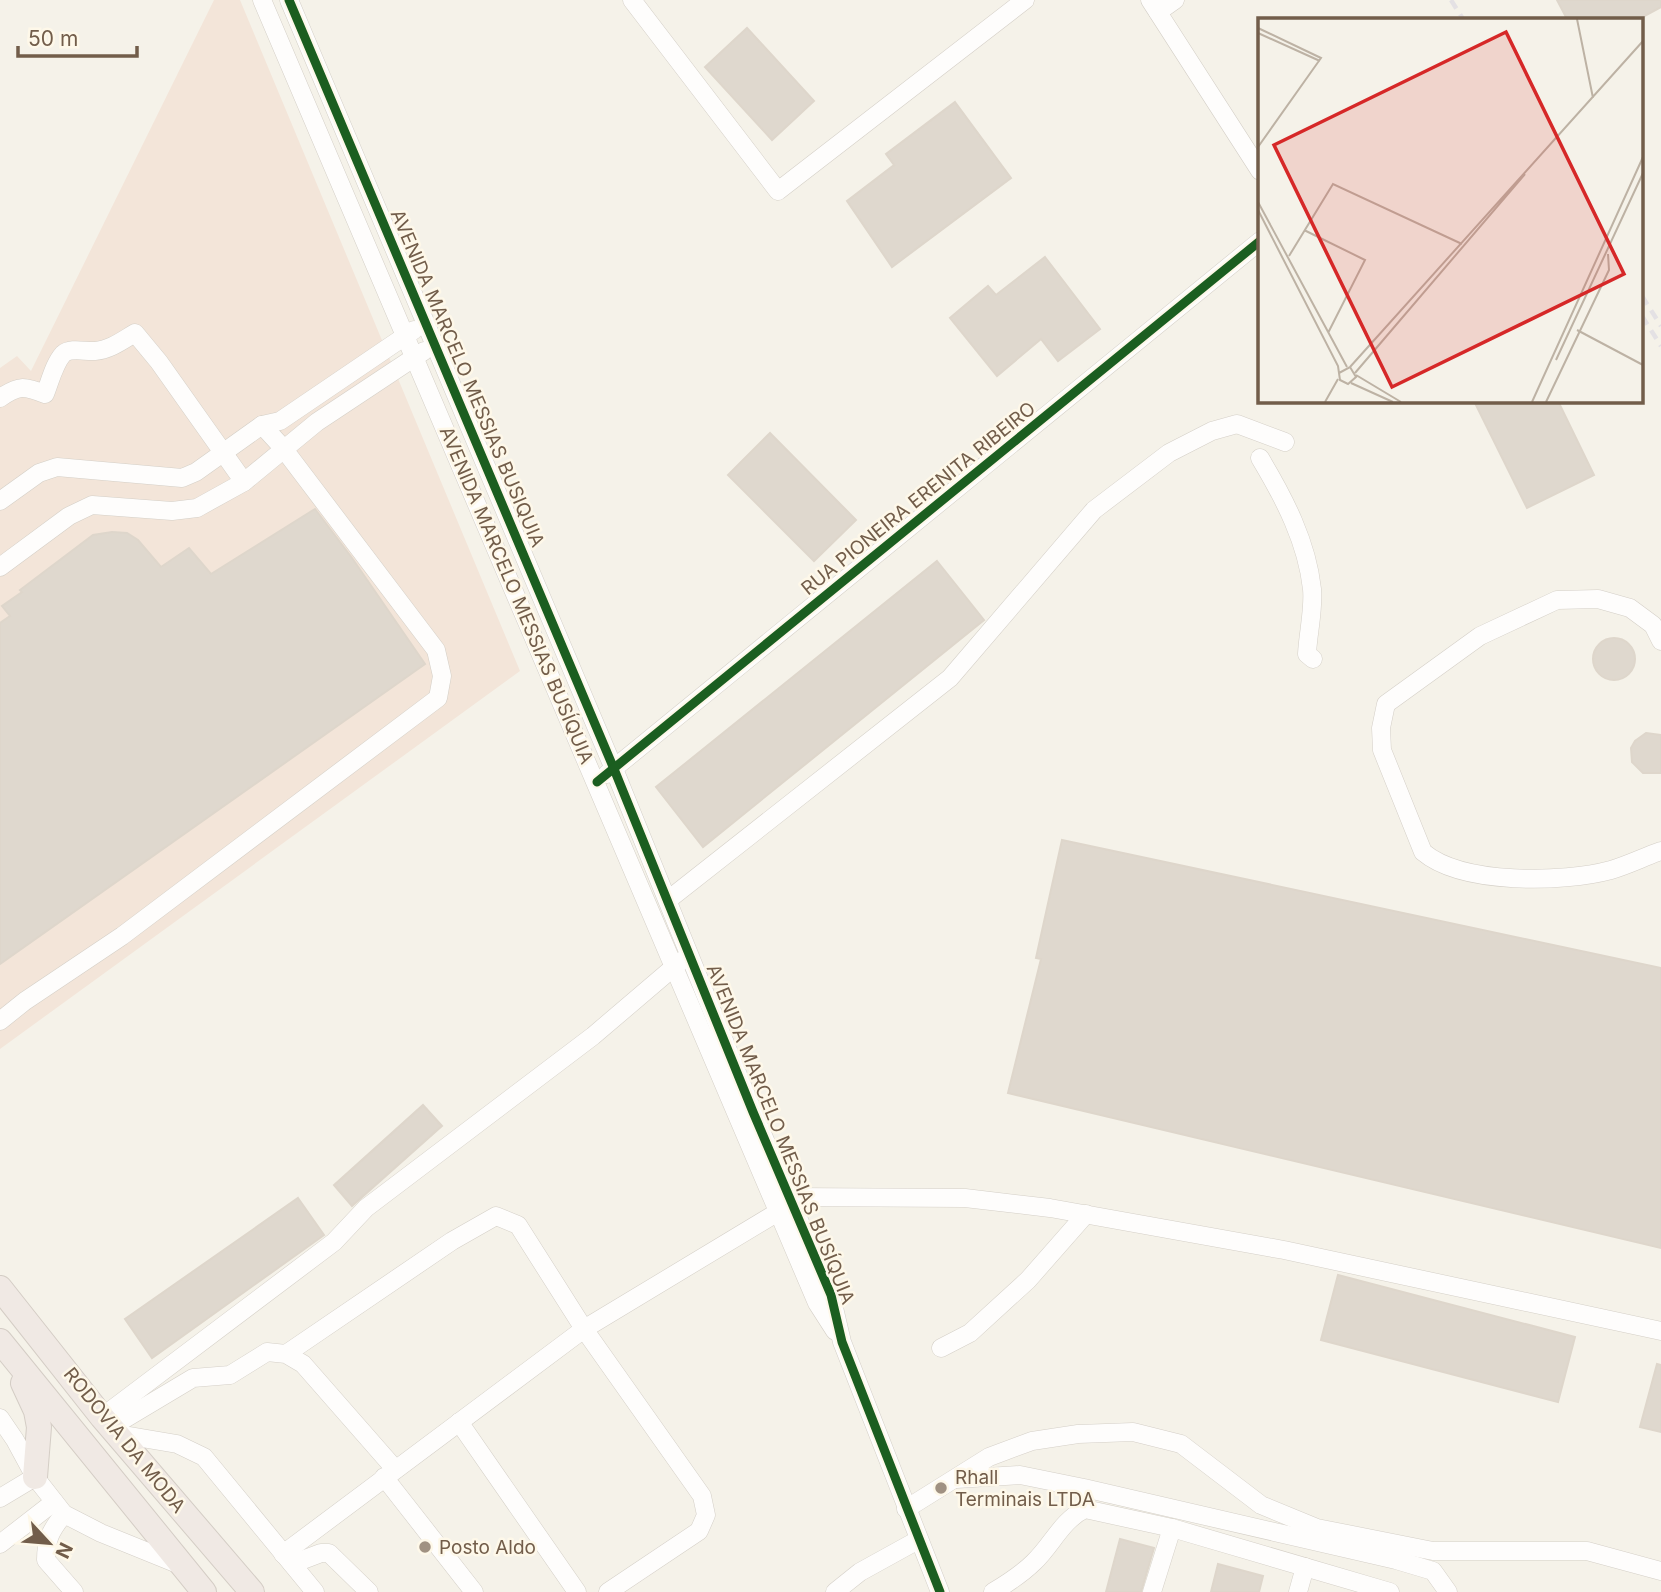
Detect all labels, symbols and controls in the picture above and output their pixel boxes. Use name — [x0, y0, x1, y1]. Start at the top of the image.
scale bar — [18, 14, 136, 58]
inset map — [1258, 18, 1644, 402]
text: 50 m — [28, 26, 78, 51]
street label: AVENIDA MARCELO MESSIAS BUSIQUIA — [386, 206, 549, 551]
street label: RUA PIONEIRA ERENITA RIBEIRO — [797, 397, 1040, 600]
street label: AVENIDA MARCELO MESSIAS BUSÍQUIA — [435, 422, 599, 768]
street label: AVENIDA MARCELO MESSIAS BUSÍQUIA — [702, 960, 860, 1308]
street label: RODOVIA DA MODA — [59, 1363, 190, 1518]
place label: Rhall Terminais LTDA — [955, 1466, 1095, 1511]
marker: Rhall Terminais LTDA — [933, 1480, 949, 1496]
north arrow — [14, 1508, 84, 1578]
place label: Posto Aldo — [439, 1536, 536, 1559]
text: N — [50, 1539, 77, 1562]
marker: Posto Aldo — [417, 1539, 433, 1555]

